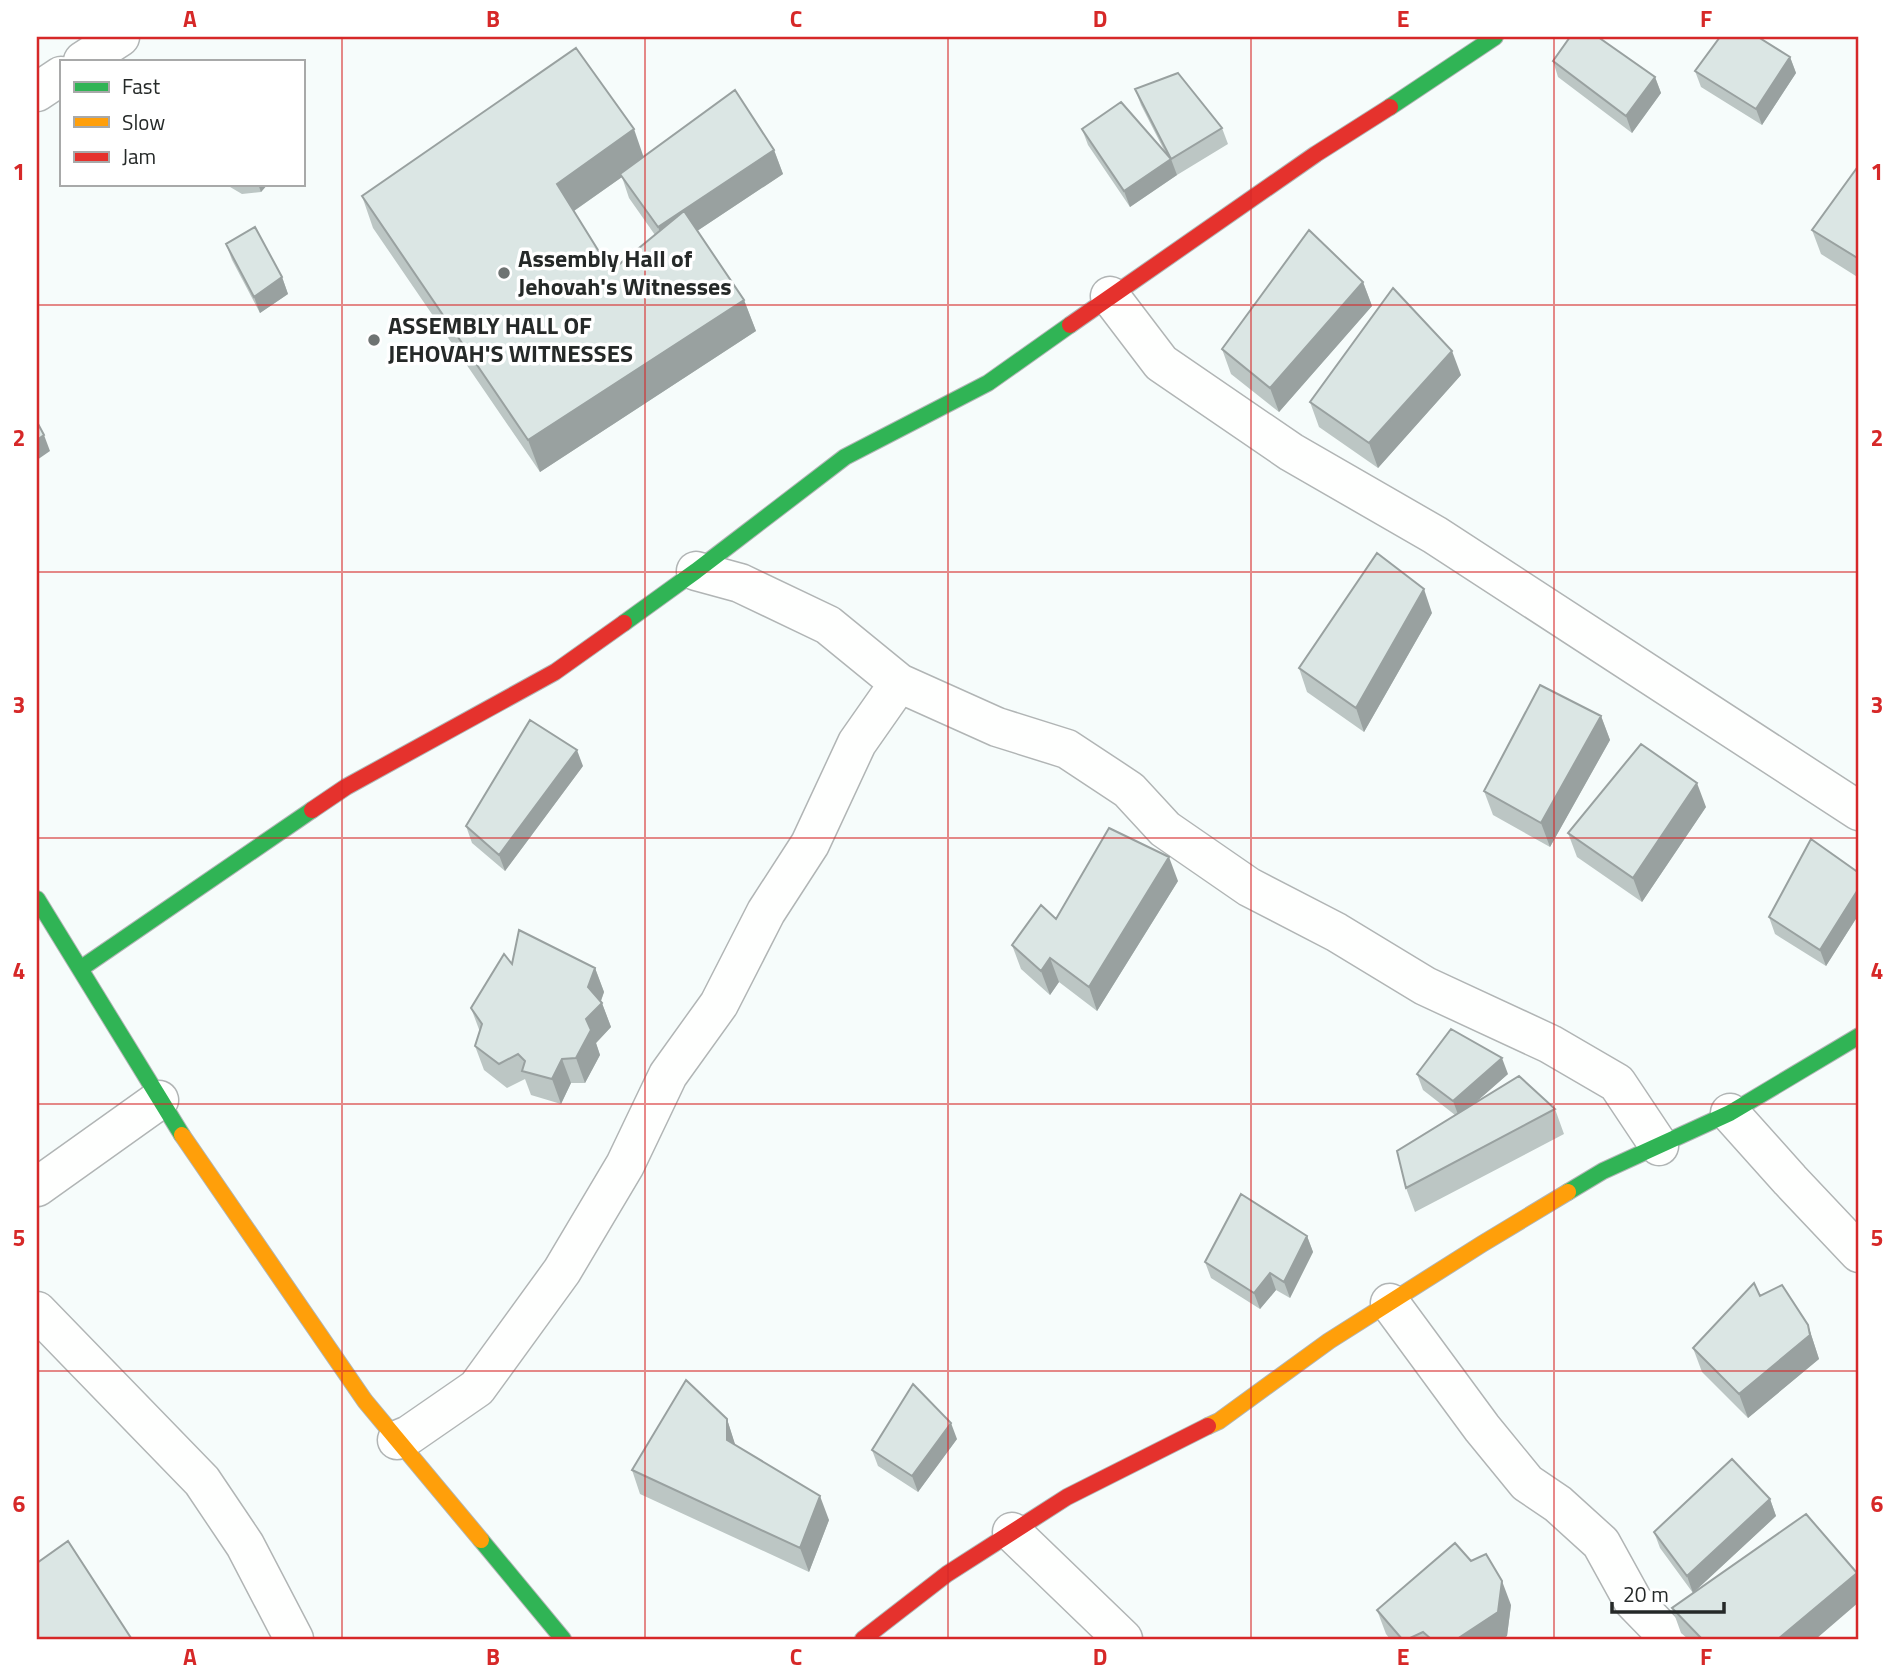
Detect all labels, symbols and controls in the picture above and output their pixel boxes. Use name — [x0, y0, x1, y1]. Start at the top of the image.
text: A — [183, 1, 197, 36]
text: B — [486, 1, 500, 36]
text: C — [790, 1, 802, 36]
text: D — [1093, 1, 1107, 36]
text: E — [1397, 1, 1409, 36]
text: F — [1700, 1, 1712, 36]
legend — [60, 60, 304, 186]
text: Fast — [122, 70, 161, 102]
text: Slow — [122, 106, 165, 138]
text: Jam — [122, 140, 156, 172]
text: 1 — [13, 154, 25, 189]
text: 1 — [1871, 154, 1883, 189]
place label: Assembly Hall of Jehovah's Witnesses — [518, 240, 732, 304]
marker: Assembly Hall of Jehovah's Witnesses — [496, 265, 512, 281]
place label: ASSEMBLY HALL OF JEHOVAH'S WITNESSES — [388, 307, 633, 371]
marker: ASSEMBLY HALL OF JEHOVAH'S WITNESSES — [366, 332, 382, 348]
text: 2 — [13, 420, 25, 455]
text: 2 — [1871, 420, 1883, 455]
text: 3 — [13, 687, 25, 722]
text: 3 — [1871, 687, 1883, 722]
text: 4 — [13, 953, 25, 988]
text: 4 — [1871, 953, 1883, 988]
text: 5 — [13, 1220, 25, 1255]
text: 5 — [1871, 1220, 1883, 1255]
text: 6 — [13, 1486, 26, 1521]
text: 6 — [1871, 1486, 1884, 1521]
scale bar — [1612, 1571, 1724, 1615]
text: 20 m — [1623, 1578, 1669, 1610]
text: A — [183, 1639, 197, 1674]
text: B — [486, 1639, 500, 1674]
text: C — [790, 1639, 802, 1674]
text: D — [1093, 1639, 1107, 1674]
text: E — [1397, 1639, 1409, 1674]
text: F — [1700, 1639, 1712, 1674]

